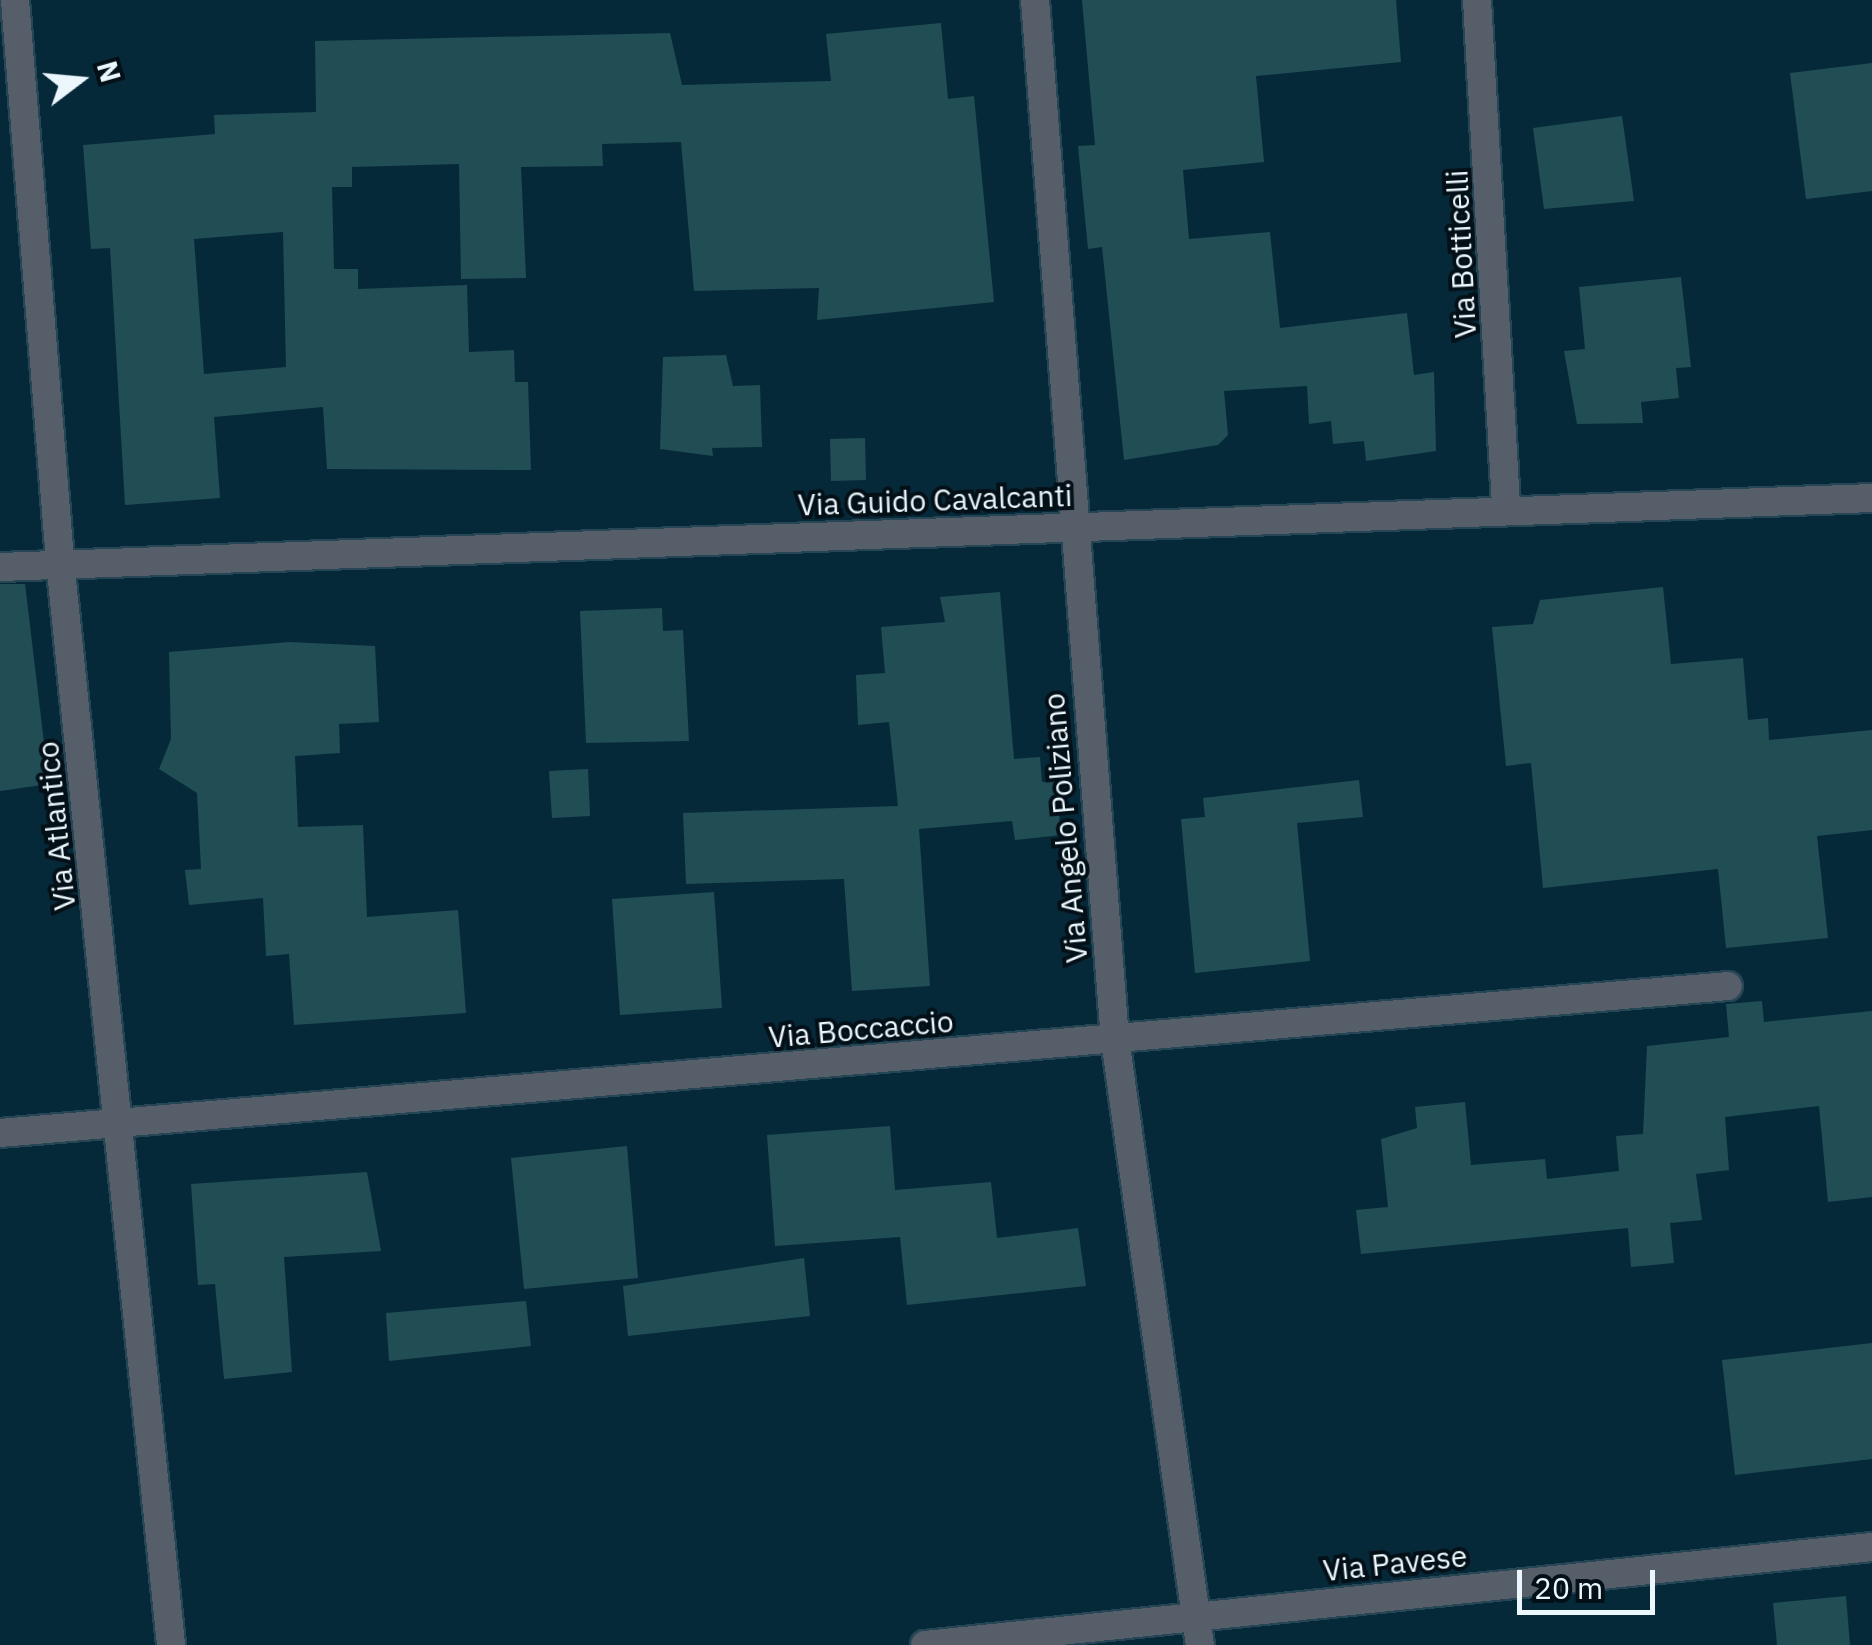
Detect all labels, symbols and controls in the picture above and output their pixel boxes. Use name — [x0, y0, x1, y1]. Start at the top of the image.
north arrow — [30, 30, 130, 130]
text: N — [89, 57, 130, 86]
street label: Via Botticelli — [1439, 169, 1483, 339]
street label: Via Guido Cavalcanti — [797, 477, 1073, 523]
street label: Via Angelo Poliziano — [1035, 692, 1095, 964]
street label: Via Atlantico — [29, 740, 83, 912]
street label: Via Boccaccio — [767, 1003, 955, 1055]
street label: Via Pavese — [1321, 1538, 1469, 1588]
scale bar — [1522, 1550, 1660, 1612]
text: 20 m — [1534, 1568, 1603, 1607]

